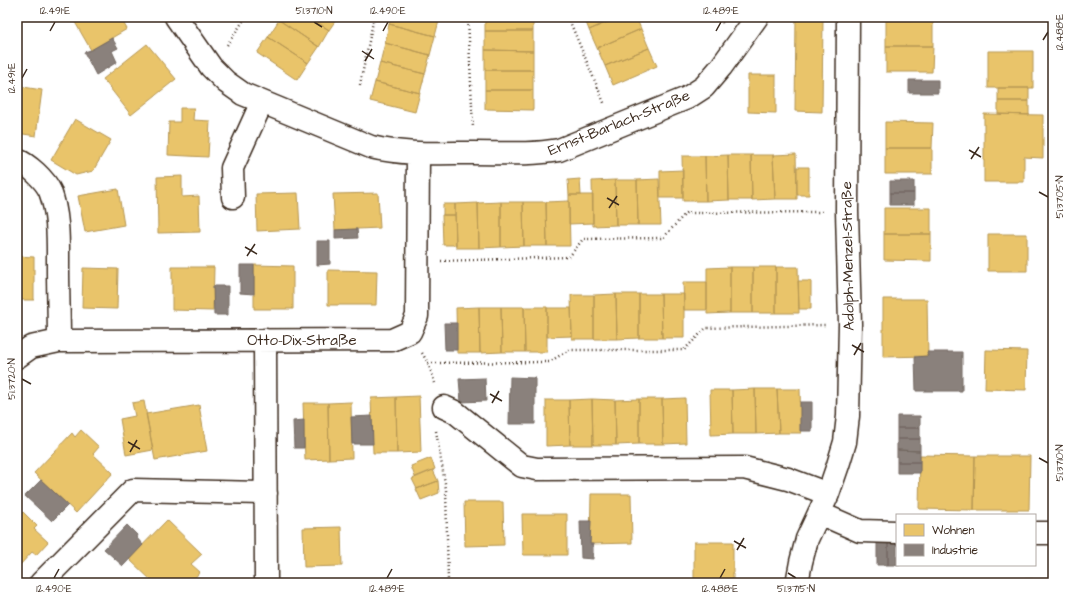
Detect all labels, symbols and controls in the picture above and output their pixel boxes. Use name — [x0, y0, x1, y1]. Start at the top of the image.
text: 12.491°E — [40, 4, 70, 18]
text: 51.3710°N — [295, 4, 333, 18]
text: 12.490°E — [370, 4, 406, 18]
text: 12.489°E — [703, 4, 739, 18]
text: 12.488°E — [1053, 14, 1067, 50]
text: 12.491°E — [5, 63, 19, 93]
street label: Ernst-Barlach-Straße — [545, 85, 693, 161]
text: 51.3705°N — [1053, 176, 1067, 218]
street label: Adolph-Menzel-Straße — [836, 181, 860, 331]
street label: Otto-Dix-Straße — [247, 330, 357, 351]
text: 51.3720°N — [5, 358, 19, 400]
text: 51.3710°N — [1053, 444, 1067, 482]
legend — [896, 514, 1036, 566]
text: Wohnen — [932, 522, 974, 539]
text: Industrie — [932, 542, 978, 559]
text: 12.490°E — [36, 582, 72, 596]
text: 12.489°E — [369, 582, 405, 596]
text: 12.488°E — [702, 582, 738, 596]
text: 51.3715°N — [777, 582, 815, 596]

